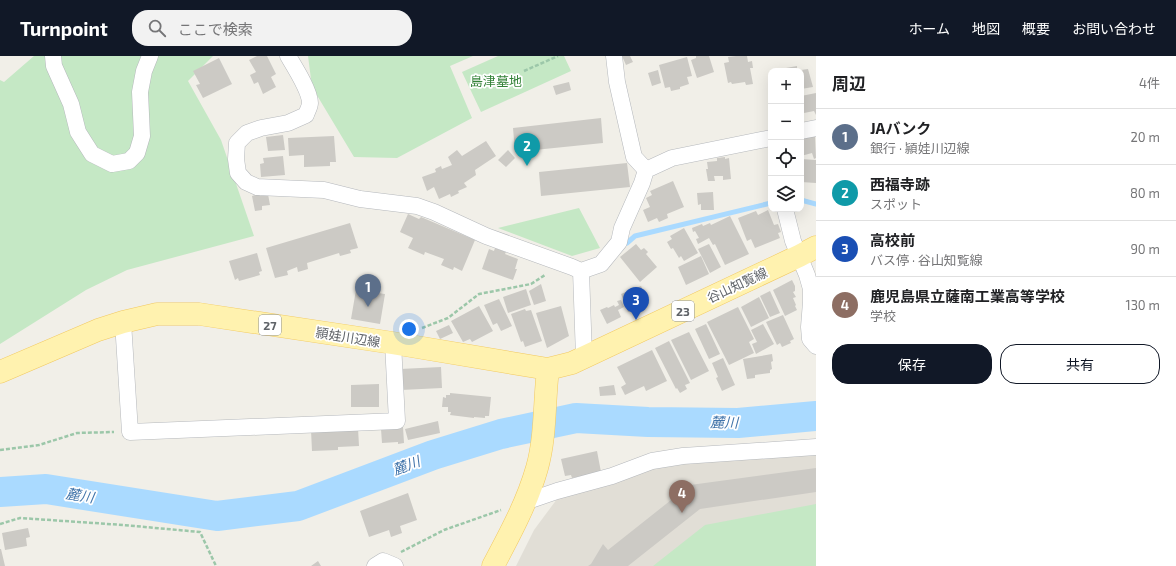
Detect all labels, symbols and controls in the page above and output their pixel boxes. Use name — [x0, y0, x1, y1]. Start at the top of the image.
search box — [132, 10, 412, 46]
text: Turnpoint — [20, 17, 108, 40]
icon: search — [146, 17, 168, 39]
text: ここで検索 — [178, 20, 253, 38]
text: ホーム — [908, 20, 950, 37]
text: 地図 — [972, 20, 1000, 37]
text: 概要 — [1022, 20, 1050, 37]
text: お問い合わせ — [1072, 20, 1156, 37]
map controls — [768, 68, 804, 212]
button: + — [768, 68, 804, 104]
park label: 島津墓地 — [470, 73, 522, 89]
text: 周辺 — [832, 73, 866, 93]
text: 4件 — [1139, 75, 1160, 91]
button: − — [768, 104, 804, 140]
text: JAバンク — [870, 119, 931, 137]
text: 1 — [842, 129, 848, 145]
text: 20 m — [1131, 129, 1160, 145]
pin: 2 — [514, 133, 540, 166]
button: locate — [768, 140, 804, 176]
text: 銀行 · 頴娃川辺線 — [870, 140, 970, 156]
text: 西福寺跡 — [870, 175, 930, 193]
button: layers — [768, 176, 804, 212]
text: 2 — [841, 185, 849, 201]
text: 80 m — [1130, 185, 1160, 201]
text: スポット — [870, 196, 922, 212]
text: 高校前 — [870, 231, 915, 249]
text: 3 — [841, 241, 849, 257]
text: 90 m — [1130, 241, 1160, 257]
text: バス停 · 谷山知覧線 — [870, 252, 983, 268]
street label: 谷山知覧線 — [704, 264, 770, 306]
pin: 1 — [355, 274, 381, 307]
pin: 3 — [623, 287, 649, 320]
text: 鹿児島県立薩南工業高等学校 — [870, 287, 1065, 305]
text: 4 — [841, 297, 849, 313]
text: 130 m — [1125, 297, 1160, 313]
road number: 23 — [672, 301, 694, 321]
text: 学校 — [870, 308, 896, 324]
road number: 27 — [259, 315, 281, 335]
your location — [399, 319, 419, 339]
street label: 頴娃川辺線 — [315, 324, 381, 350]
button: 保存 — [832, 344, 992, 384]
button: 共有 — [1000, 344, 1160, 384]
water label: 麓川 — [710, 413, 740, 431]
water label: 麓川 — [390, 451, 424, 478]
pin: 4 — [669, 480, 695, 513]
water label: 麓川 — [65, 484, 97, 506]

